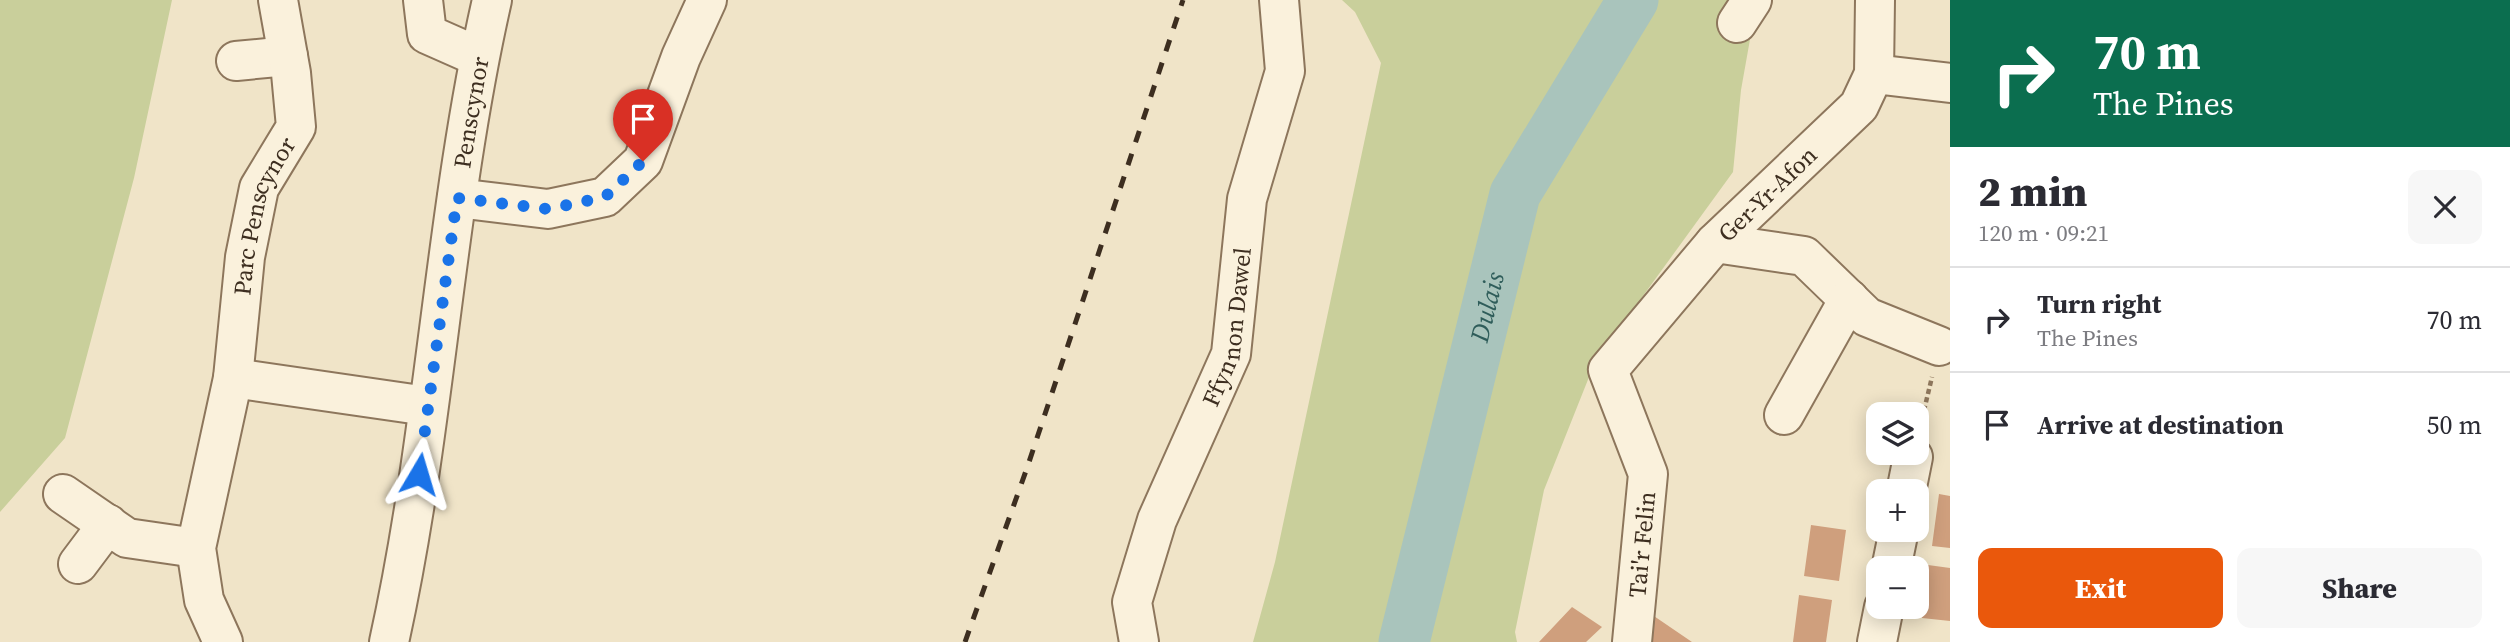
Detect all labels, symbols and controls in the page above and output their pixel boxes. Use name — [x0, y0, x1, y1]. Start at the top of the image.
text: 70 m — [2093, 18, 2201, 85]
icon: right — [1978, 28, 2069, 119]
street label: Penscynor — [445, 54, 496, 170]
text: The Pines — [2093, 82, 2234, 126]
pin — [613, 89, 673, 161]
icon: arrive — [624, 100, 662, 138]
street label: Parc Penscynor — [225, 130, 303, 297]
street label: Ger-Yr-Afon — [1710, 138, 1824, 249]
text: 2 min — [1978, 162, 2088, 220]
button: close — [2408, 170, 2482, 244]
text: 120 m · 09:21 — [1978, 217, 2109, 249]
street label: Ffynnon Dawel — [1193, 246, 1258, 411]
water label: Dulais — [1461, 268, 1513, 347]
text: Turn right — [2037, 286, 2161, 322]
icon: right — [1978, 301, 2016, 339]
text: 70 m — [2427, 302, 2482, 338]
text: The Pines — [2037, 322, 2138, 354]
map controls — [1866, 402, 1929, 619]
button: layers — [1866, 402, 1929, 465]
icon: arrive — [1978, 406, 2016, 444]
text: Arrive at destination — [2037, 407, 2284, 443]
text: 50 m — [2427, 407, 2482, 443]
position arrow — [382, 437, 456, 511]
button: + — [1866, 479, 1929, 542]
street label: Tai'r Felin — [1620, 490, 1663, 599]
button: Exit — [1978, 548, 2223, 628]
button: Share — [2237, 548, 2482, 628]
button: − — [1866, 556, 1929, 619]

